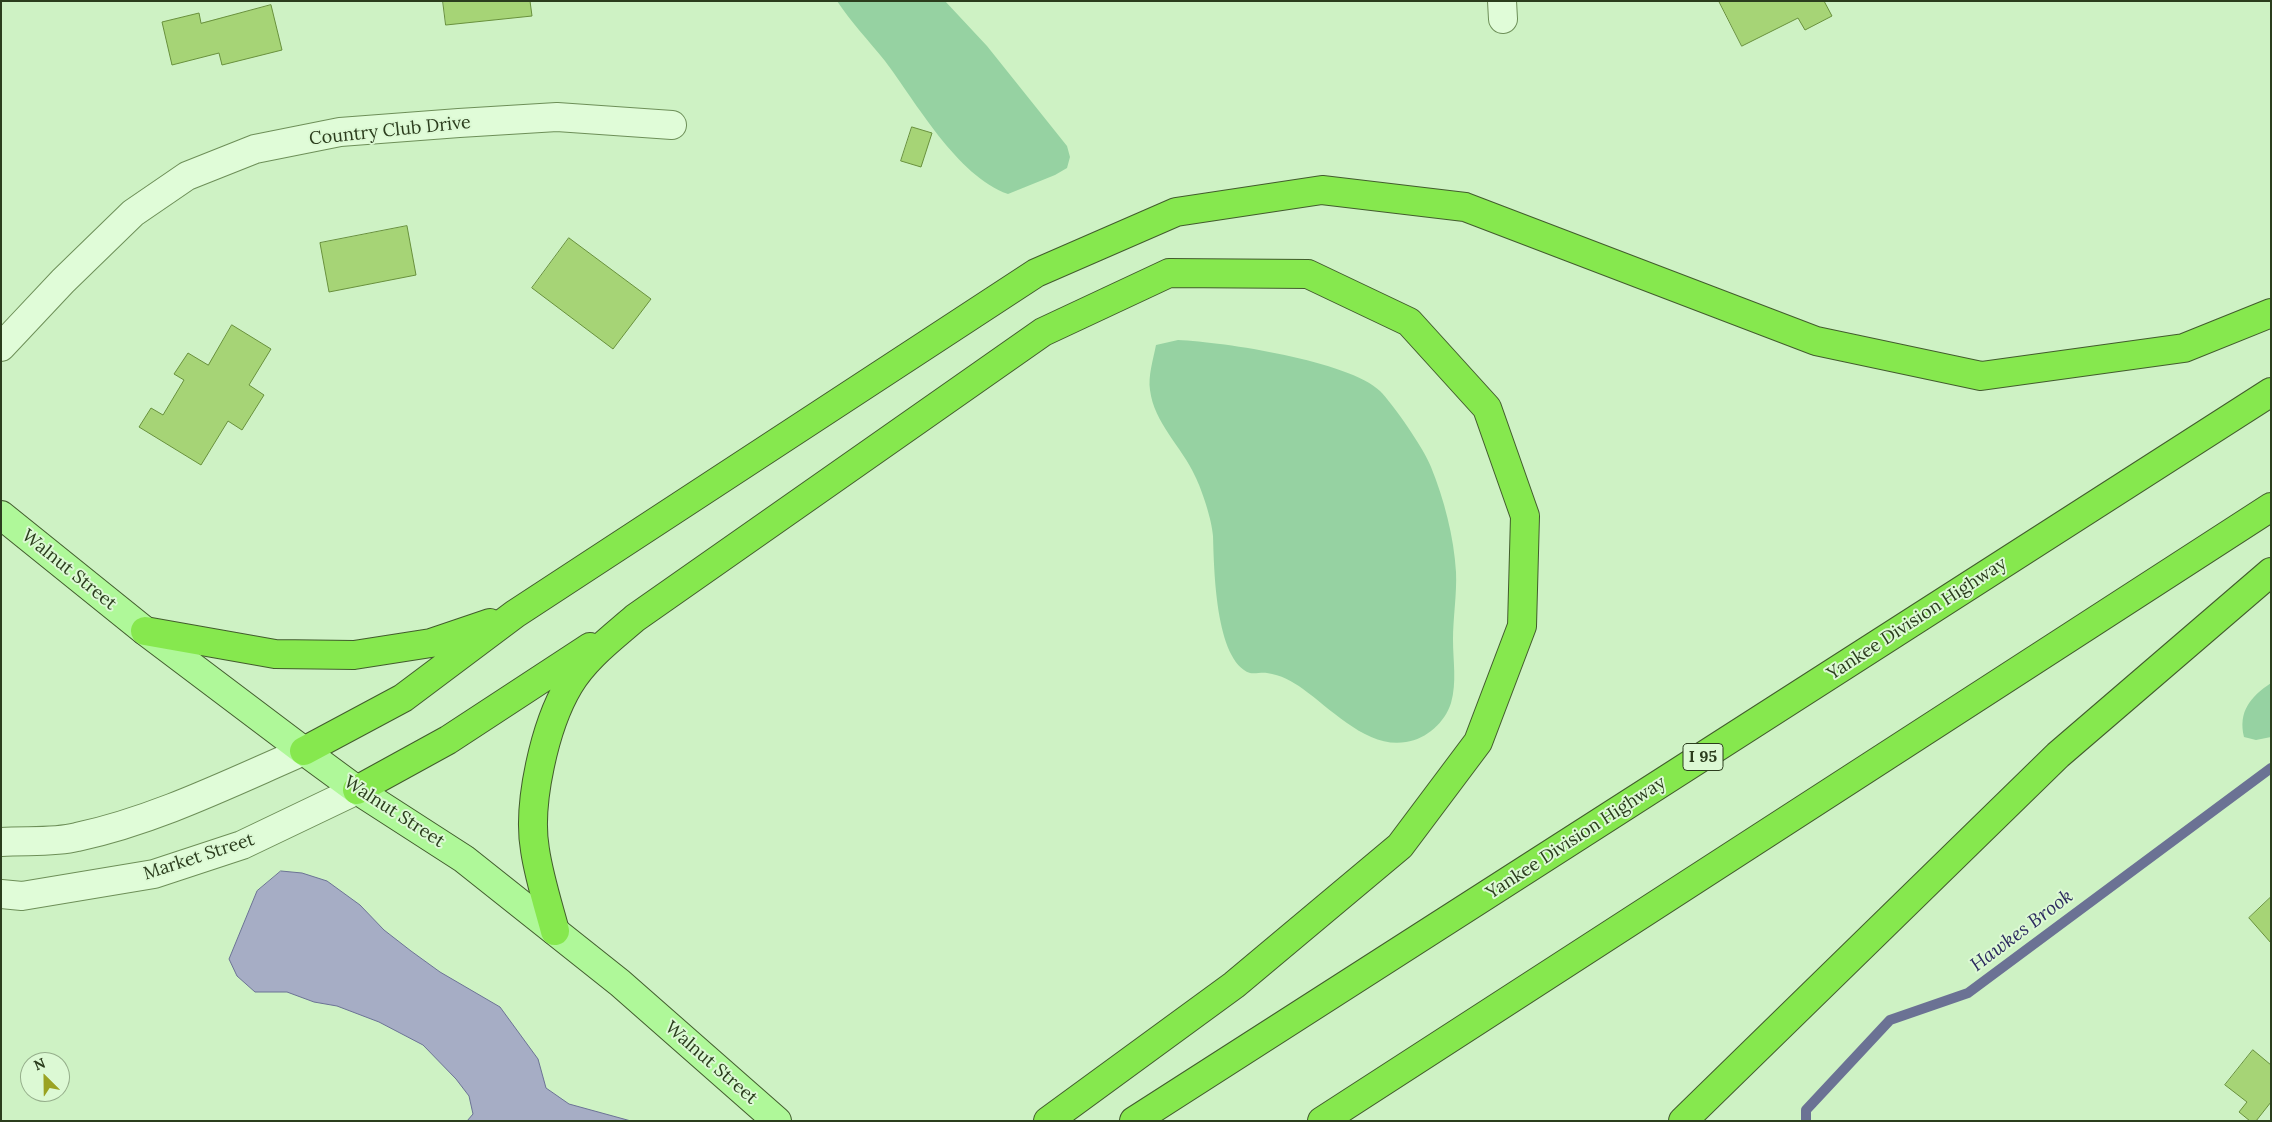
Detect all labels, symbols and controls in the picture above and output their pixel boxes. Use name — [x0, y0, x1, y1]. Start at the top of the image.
street label: Country Club Drive — [308, 112, 472, 150]
street label: Walnut Street — [17, 525, 121, 615]
street label: Yankee Division Highway — [1823, 553, 2011, 685]
road number: I 95 — [1683, 744, 1723, 770]
street label: Walnut Street — [340, 771, 448, 853]
street label: Yankee Division Highway — [1482, 772, 1670, 904]
street label: Market Street — [141, 829, 257, 885]
water label: Hawkes Brook — [1966, 885, 2078, 977]
street label: Walnut Street — [660, 1017, 762, 1109]
north arrow — [20, 1052, 70, 1102]
text: N — [31, 1054, 48, 1075]

